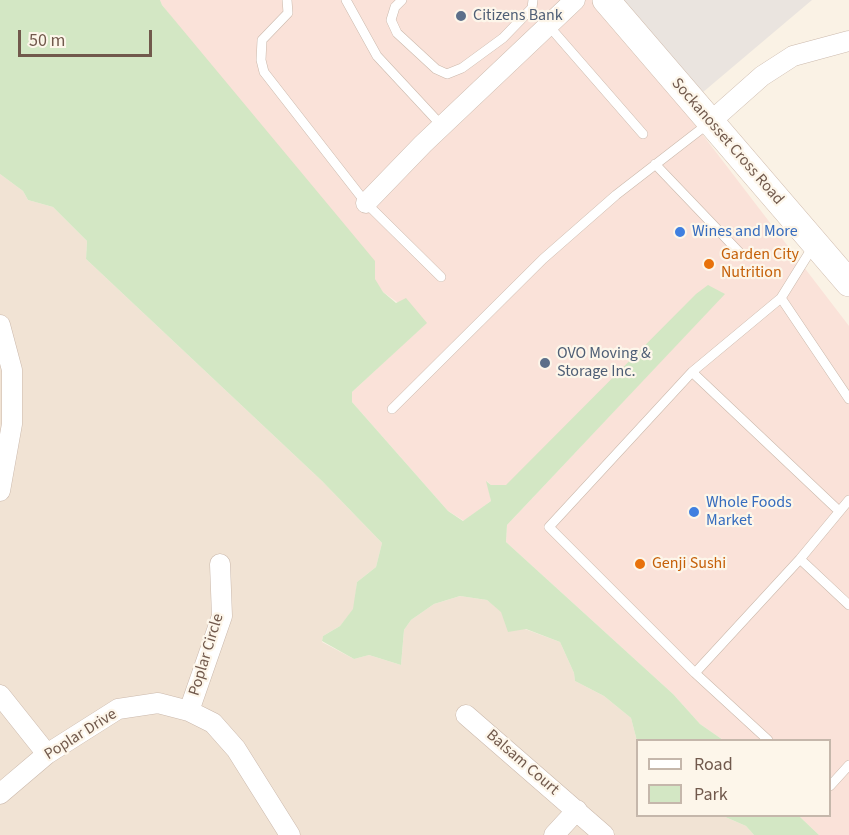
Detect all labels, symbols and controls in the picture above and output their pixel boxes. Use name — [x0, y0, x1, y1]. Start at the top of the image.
place label: Citizens Bank — [473, 6, 563, 26]
marker: Citizens Bank — [454, 9, 468, 23]
scale bar — [21, 18, 154, 56]
text: 50 m — [29, 28, 65, 53]
street label: Sockanosset Cross Road — [667, 75, 787, 209]
place label: Wines and More — [692, 222, 798, 242]
marker: Wines and More — [673, 225, 687, 239]
place label: Garden City Nutrition — [721, 245, 799, 283]
marker: Garden City Nutrition — [702, 257, 716, 271]
place label: OVO Moving & Storage Inc. — [557, 344, 651, 382]
marker: OVO Moving & Storage Inc. — [538, 356, 552, 370]
place label: Whole Foods Market — [706, 493, 792, 531]
marker: Whole Foods Market — [687, 505, 701, 519]
place label: Genji Sushi — [652, 554, 726, 574]
marker: Genji Sushi — [633, 557, 647, 571]
street label: Poplar Circle — [185, 612, 229, 698]
street label: Poplar Drive — [41, 705, 121, 765]
street label: Balsam Court — [482, 726, 562, 800]
legend — [636, 739, 831, 817]
text: Road — [694, 752, 733, 777]
text: Park — [694, 782, 728, 807]

